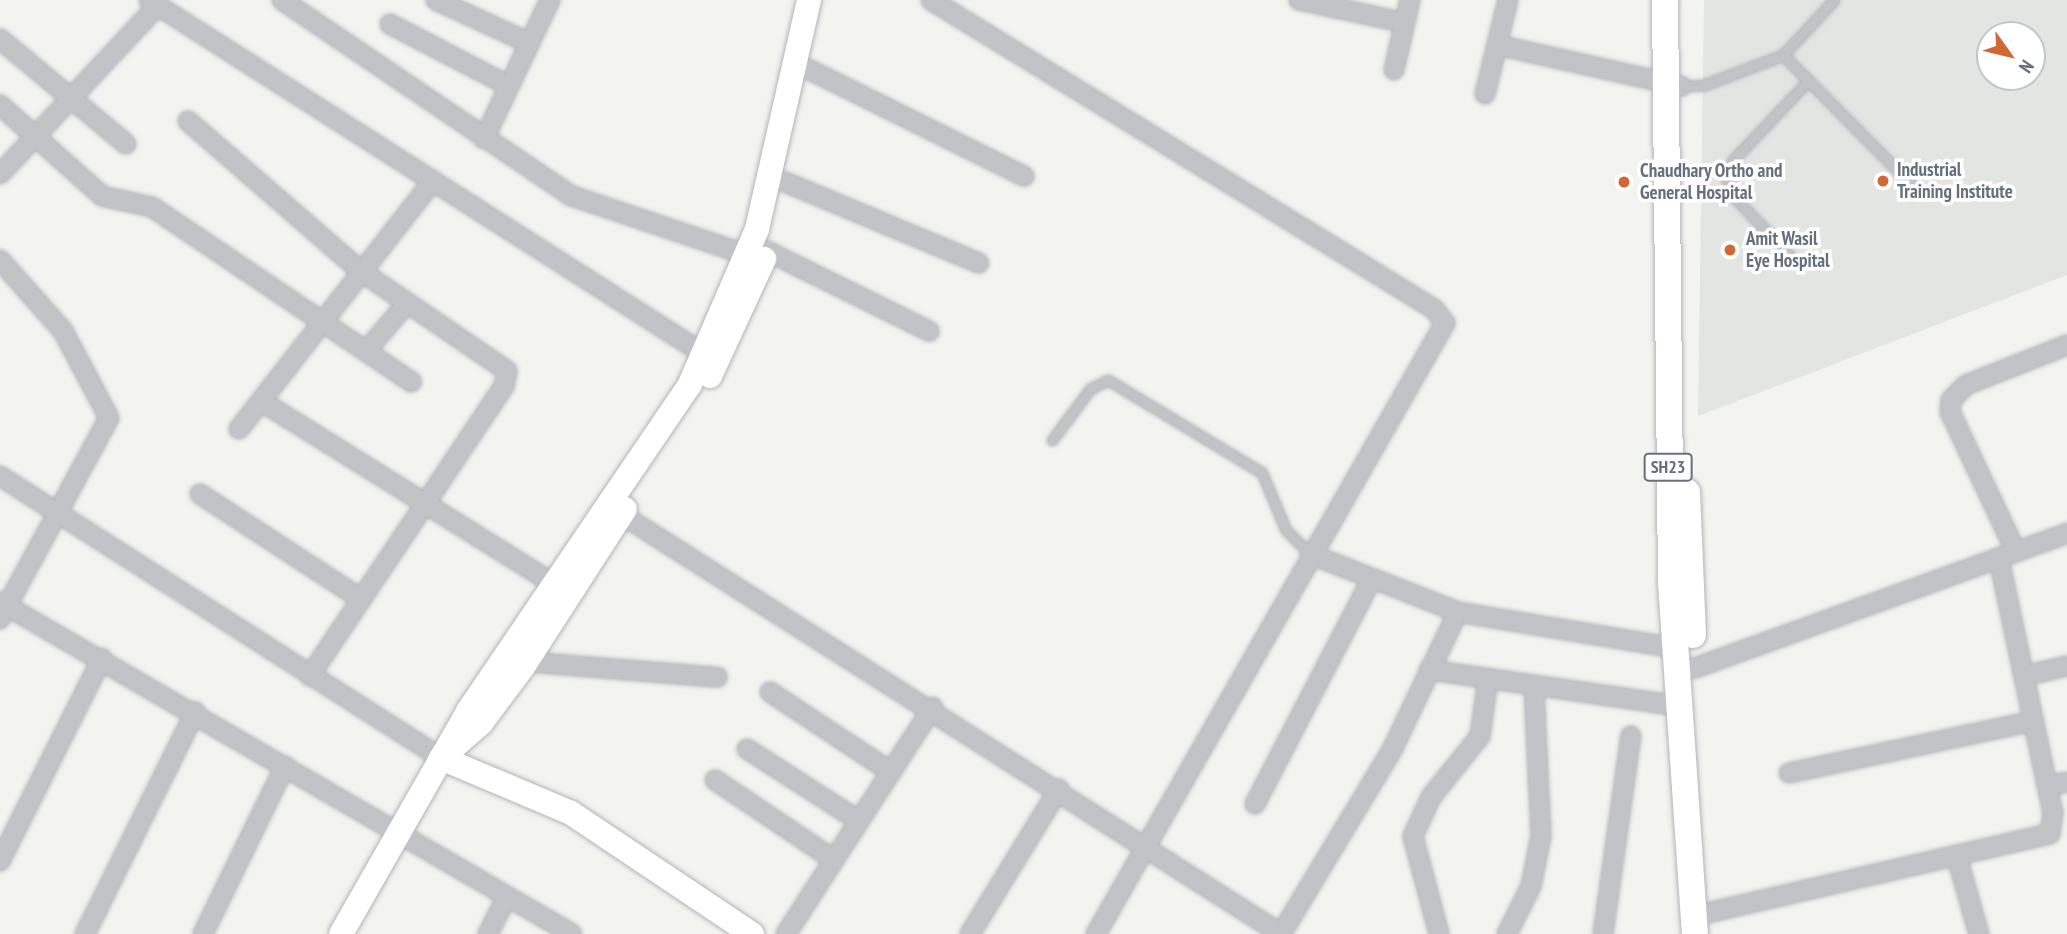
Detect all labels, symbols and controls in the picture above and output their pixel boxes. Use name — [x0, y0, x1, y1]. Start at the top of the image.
north arrow — [1976, 21, 2046, 91]
text: N — [2014, 56, 2040, 78]
place label: Industrial Training Institute — [1897, 159, 2013, 203]
place label: Chaudhary Ortho and General Hospital — [1640, 160, 1783, 204]
marker: Chaudhary Ortho and General Hospital — [1614, 172, 1634, 192]
marker: Industrial Training Institute — [1875, 173, 1891, 189]
place label: Amit Wasil Eye Hospital — [1746, 228, 1830, 272]
marker: Amit Wasil Eye Hospital — [1720, 240, 1740, 260]
road number: SH23 — [1644, 452, 1692, 481]

